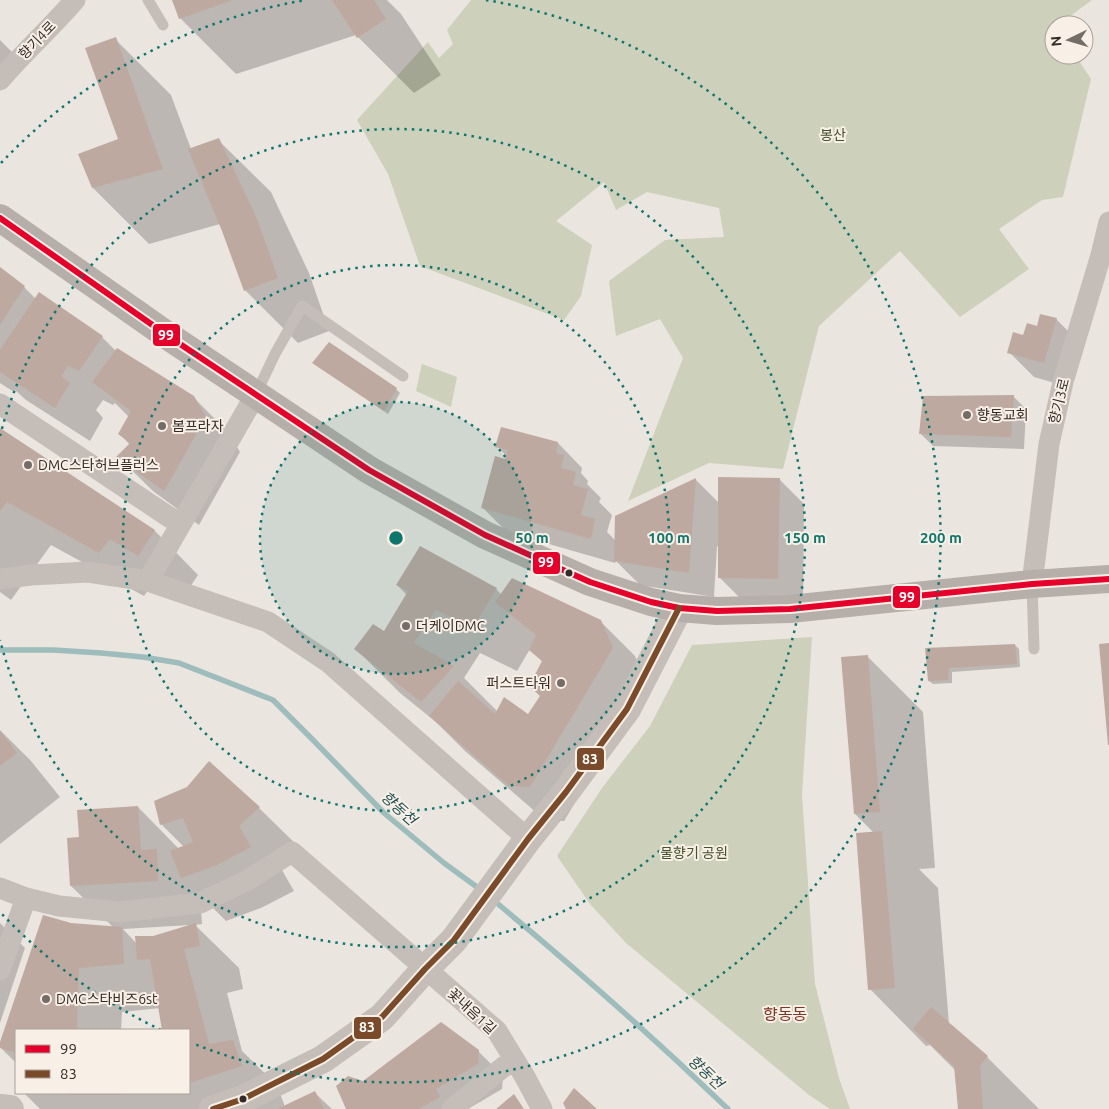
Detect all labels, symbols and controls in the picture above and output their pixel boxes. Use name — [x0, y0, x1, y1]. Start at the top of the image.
north arrow — [1044, 15, 1094, 65]
street label: 향기4로 — [15, 18, 59, 62]
text: N — [1048, 35, 1064, 47]
park label: 봉산 — [820, 127, 846, 143]
line badge: 99 — [152, 323, 181, 347]
text: 99 — [158, 327, 174, 343]
street label: 향기3로 — [1046, 376, 1072, 426]
place label: 향동교회 — [977, 407, 1029, 423]
marker: 향동교회 — [961, 409, 973, 421]
place label: 봄프라자 — [172, 418, 224, 434]
marker: 봄프라자 — [156, 420, 168, 432]
place label: DMC스타허브플러스 — [38, 457, 159, 473]
marker: DMC스타허브플러스 — [22, 459, 34, 471]
centre of rings — [387, 529, 405, 547]
text: 50 m — [515, 529, 549, 546]
text: 100 m — [648, 529, 690, 546]
text: 150 m — [784, 529, 826, 546]
text: 200 m — [920, 529, 962, 546]
line badge: 99 — [532, 551, 561, 575]
text: 99 — [538, 554, 554, 570]
unlabelled marker — [564, 568, 574, 578]
line badge: 99 — [892, 585, 921, 609]
text: 99 — [899, 589, 915, 605]
place label: 더케이DMC — [416, 618, 486, 634]
marker: 더케이DMC — [400, 620, 412, 632]
place label: 퍼스트타워 — [487, 675, 551, 691]
marker: 퍼스트타워 — [555, 677, 567, 689]
line badge: 83 — [576, 747, 605, 771]
text: 83 — [582, 751, 598, 767]
water label: 향동천 — [378, 788, 422, 830]
park label: 물향기 공원 — [660, 845, 728, 861]
street label: 꽃내음1길 — [445, 985, 499, 1037]
place label: DMC스타비즈6st — [56, 991, 158, 1007]
marker: DMC스타비즈6st — [40, 993, 52, 1005]
district label: 향동동 — [763, 1005, 807, 1023]
line badge: 83 — [353, 1016, 382, 1040]
text: 83 — [359, 1019, 375, 1035]
legend — [15, 1029, 190, 1094]
text: 99 — [60, 1040, 77, 1057]
water label: 향동천 — [685, 1052, 729, 1094]
text: 83 — [60, 1065, 77, 1082]
unlabelled marker — [238, 1094, 248, 1104]

